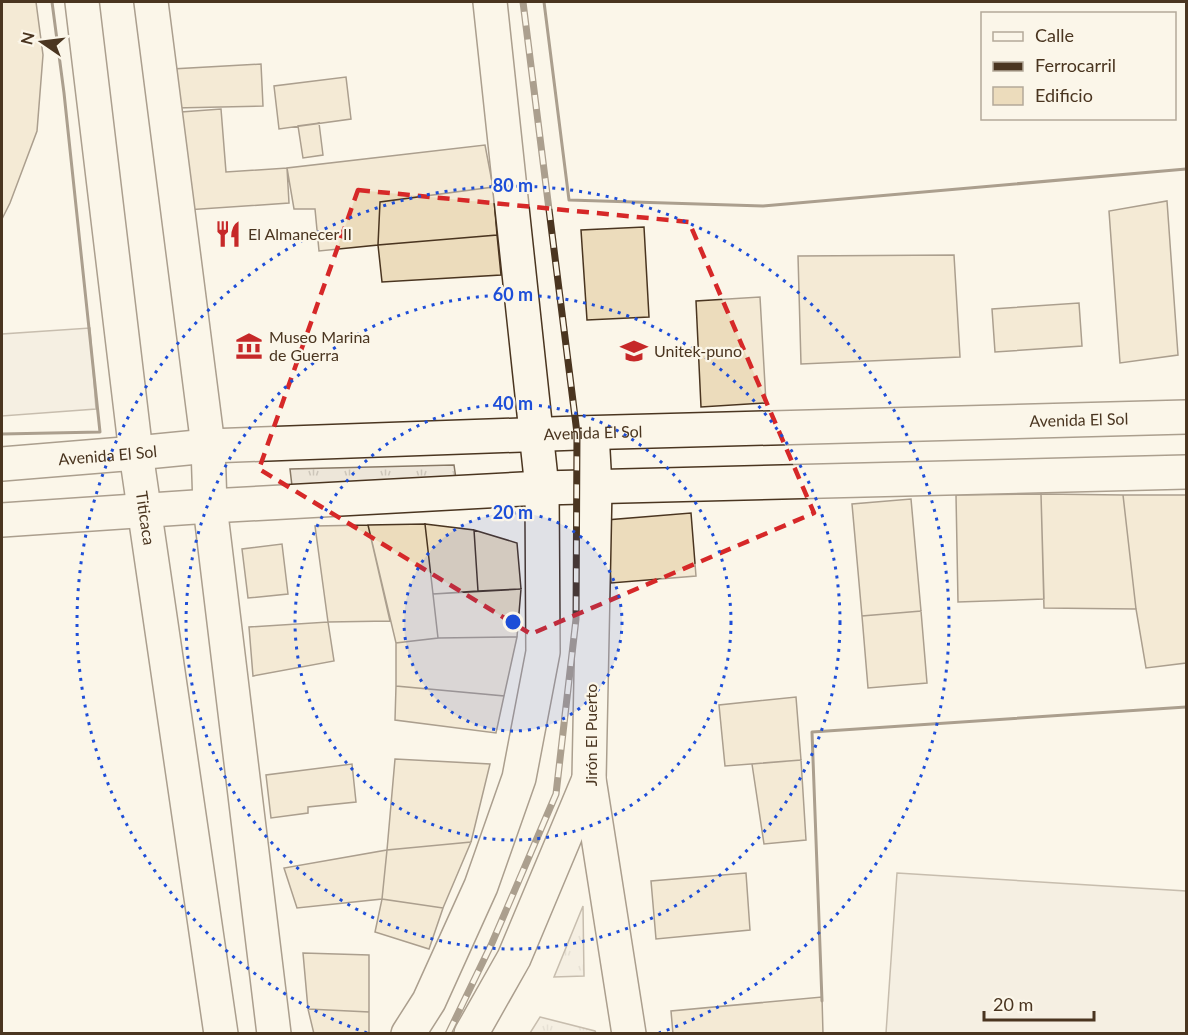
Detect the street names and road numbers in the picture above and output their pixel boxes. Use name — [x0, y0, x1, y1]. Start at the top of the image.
street label: Avenida El Sol — [1029, 409, 1129, 430]
street label: Avenida El Sol — [543, 421, 643, 443]
street label: Avenida El Sol — [57, 441, 158, 468]
street label: Titicaca — [133, 490, 159, 546]
street label: Jirón El Puerto — [581, 684, 600, 786]

